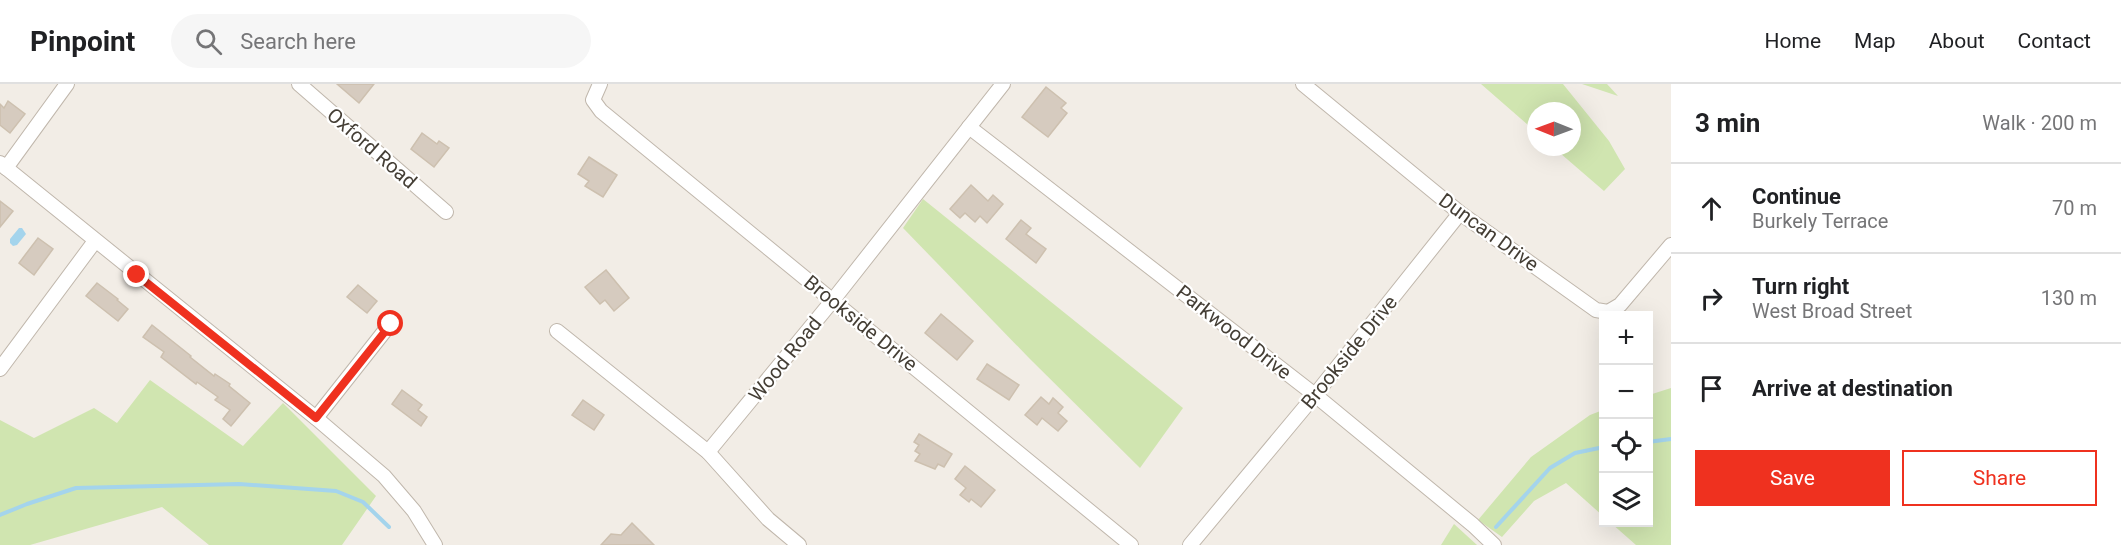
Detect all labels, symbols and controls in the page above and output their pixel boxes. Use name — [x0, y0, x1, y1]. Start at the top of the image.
search box — [171, 14, 591, 68]
text: Pinpoint — [30, 25, 135, 58]
icon: search — [192, 25, 225, 58]
text: Search here — [240, 29, 356, 54]
text: Home — [1765, 29, 1821, 53]
text: Map — [1854, 29, 1896, 53]
text: About — [1929, 29, 1985, 53]
text: Contact — [2018, 29, 2091, 53]
north arrow — [1527, 102, 1581, 156]
street label: Oxford Road — [322, 103, 422, 193]
text: 3 min — [1695, 108, 1760, 138]
text: Walk · 200 m — [1982, 111, 2097, 135]
text: Continue — [1752, 184, 1841, 209]
street label: Duncan Drive — [1434, 188, 1544, 276]
icon: ahead — [1695, 192, 1728, 225]
text: 70 m — [2052, 196, 2097, 220]
text: Burkely Terrace — [1752, 209, 1888, 233]
route end — [123, 261, 149, 287]
street label: Brookside Drive — [799, 270, 923, 376]
text: Turn right — [1752, 274, 1849, 299]
street label: Parkwood Drive — [1172, 280, 1296, 384]
icon: right — [1695, 282, 1728, 315]
text: 130 m — [2041, 286, 2097, 310]
street label: Brookside Drive — [1296, 290, 1402, 414]
text: West Broad Street — [1752, 299, 1912, 323]
route start — [377, 310, 403, 336]
map controls — [1599, 311, 1653, 527]
button: + — [1599, 311, 1653, 365]
street label: Wood Road — [743, 312, 827, 406]
button: − — [1599, 365, 1653, 419]
icon: arrive — [1695, 372, 1728, 405]
text: Arrive at destination — [1752, 376, 1953, 401]
button: locate — [1599, 419, 1653, 473]
button: Save — [1695, 450, 1890, 506]
button: Share — [1902, 450, 2097, 506]
button: layers — [1599, 473, 1653, 527]

